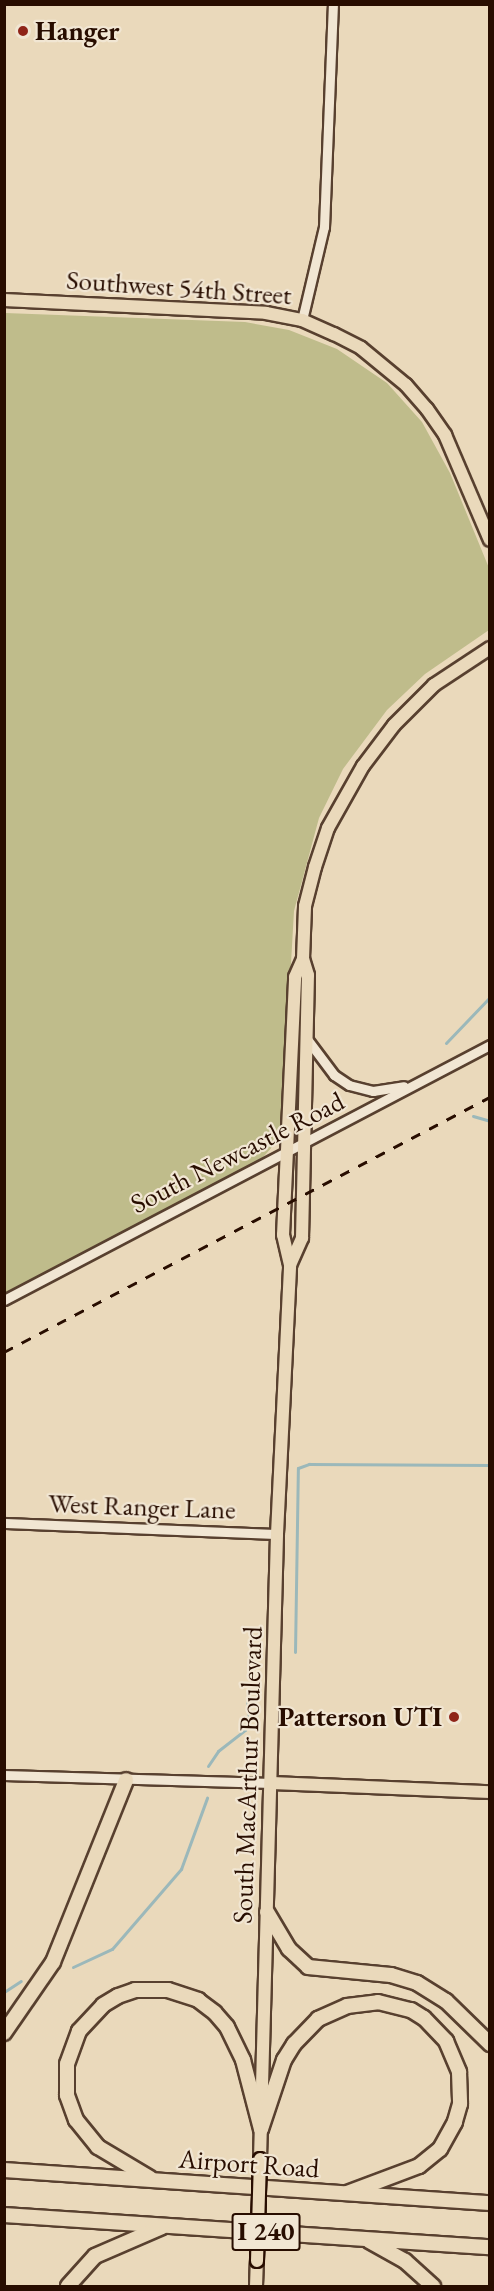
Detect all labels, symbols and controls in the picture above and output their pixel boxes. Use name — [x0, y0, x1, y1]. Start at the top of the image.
place label: Hanger — [35, 15, 119, 47]
marker: Hanger — [16, 24, 30, 38]
street label: Southwest 54th Street — [65, 263, 293, 311]
street label: South Newcastle Road — [125, 1084, 349, 1220]
street label: West Ranger Lane — [48, 1487, 236, 1525]
street label: South MacArthur Boulevard — [226, 1626, 268, 1924]
place label: Patterson UTI — [278, 1701, 442, 1733]
marker: Patterson UTI — [447, 1710, 461, 1724]
street label: Airport Road — [177, 2142, 321, 2184]
road number: I 240 — [232, 2209, 300, 2255]

